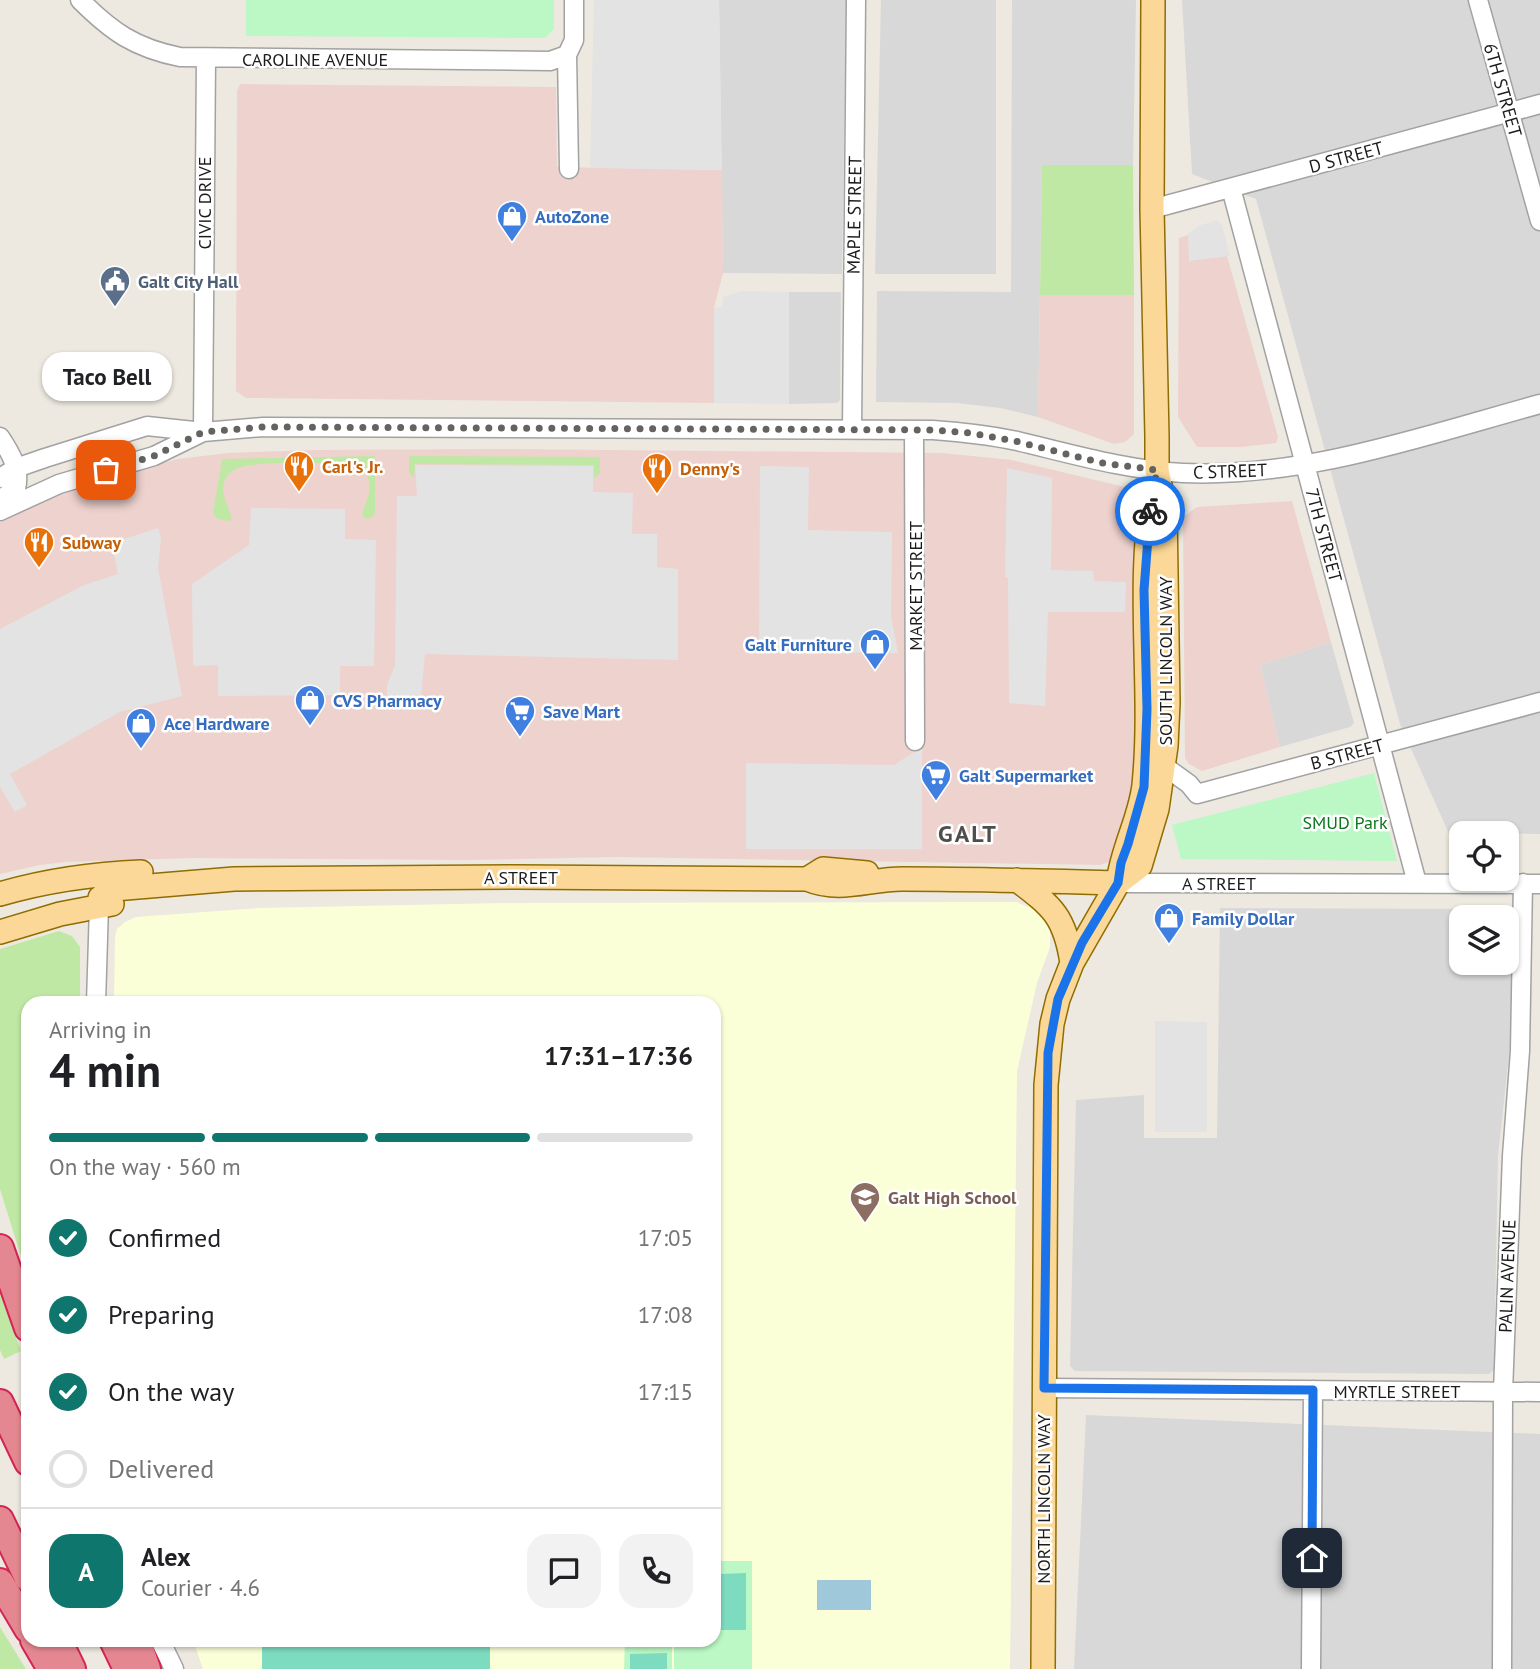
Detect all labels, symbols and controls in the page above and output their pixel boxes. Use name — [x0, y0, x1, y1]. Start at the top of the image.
street label: 6TH STREET — [1479, 41, 1527, 139]
street label: CAROLINE AVENUE — [242, 48, 388, 71]
street label: D STREET — [1306, 136, 1386, 178]
street label: MAPLE STREET — [841, 156, 867, 274]
street label: CIVIC DRIVE — [193, 157, 216, 249]
shop icon: AutoZone — [495, 199, 529, 243]
place label: AutoZone — [535, 205, 609, 228]
public building icon: Galt City Hall — [98, 264, 132, 308]
place label: Galt City Hall — [138, 270, 239, 293]
callout: Taco Bell — [41, 351, 171, 400]
text: Taco Bell — [63, 362, 151, 391]
pin — [76, 440, 136, 500]
restaurant icon: Carl's Jr. — [282, 449, 316, 493]
icon: bag — [87, 451, 125, 489]
restaurant icon: Denny's — [640, 451, 674, 495]
place label: Carl's Jr. — [322, 455, 384, 478]
place label: Denny's — [680, 457, 740, 480]
street label: C STREET — [1193, 458, 1267, 484]
courier — [1115, 476, 1185, 546]
street label: 7TH STREET — [1300, 486, 1348, 584]
icon: bike — [1131, 492, 1169, 530]
street label: MARKET STREET — [904, 521, 927, 651]
restaurant icon: Subway — [22, 525, 56, 569]
place label: Subway — [62, 531, 122, 554]
street label: SOUTH LINCOLN WAY — [1154, 577, 1177, 745]
shop icon: Galt Furniture — [858, 627, 892, 671]
place label: Galt Furniture — [745, 633, 852, 656]
shop icon: CVS Pharmacy — [293, 683, 327, 727]
place label: CVS Pharmacy — [333, 689, 442, 712]
supermarket icon: Save Mart — [503, 694, 537, 738]
place label: Save Mart — [543, 700, 621, 723]
shop icon: Ace Hardware — [124, 706, 158, 750]
place label: Ace Hardware — [164, 712, 270, 735]
street label: B STREET — [1308, 733, 1386, 775]
supermarket icon: Galt Supermarket — [919, 758, 953, 802]
place label: Galt Supermarket — [959, 764, 1094, 787]
park label: SMUD Park — [1302, 811, 1388, 834]
district label: GALT — [938, 818, 998, 849]
map controls — [1449, 821, 1519, 975]
button: locate — [1449, 821, 1519, 891]
street label: A STREET — [484, 866, 558, 889]
street label: A STREET — [1182, 872, 1256, 895]
shop icon: Family Dollar — [1152, 901, 1186, 945]
button: layers — [1449, 905, 1519, 975]
place label: Family Dollar — [1192, 907, 1295, 930]
text: Arriving in — [49, 1015, 151, 1044]
text: 17:31–17:36 — [544, 1039, 693, 1072]
text: 4 min — [49, 1040, 161, 1100]
text: On the way · 560 m — [49, 1152, 241, 1181]
school or university icon: Galt High School — [848, 1180, 882, 1224]
place label: Galt High School — [888, 1186, 1017, 1209]
icon: check — [49, 1219, 87, 1257]
street label: PALIN AVENUE — [1494, 1219, 1520, 1333]
text: Confirmed — [108, 1221, 221, 1254]
text: 17:05 — [638, 1223, 693, 1252]
icon: check — [49, 1296, 87, 1334]
text: Preparing — [108, 1298, 215, 1331]
text: 17:08 — [638, 1300, 693, 1329]
icon: check — [49, 1373, 87, 1411]
text: On the way — [108, 1375, 234, 1408]
text: 17:15 — [638, 1377, 693, 1406]
street label: MYRTLE STREET — [1333, 1380, 1461, 1403]
street label: NORTH LINCOLN WAY — [1032, 1414, 1055, 1584]
text: Delivered — [108, 1452, 214, 1485]
pin — [1282, 1528, 1342, 1588]
button: chat — [527, 1534, 601, 1608]
button: phone — [619, 1534, 693, 1608]
icon: home — [1293, 1539, 1331, 1577]
text: Alex — [141, 1540, 191, 1573]
text: A — [78, 1555, 94, 1588]
text: Courier · 4.6 — [141, 1573, 260, 1602]

